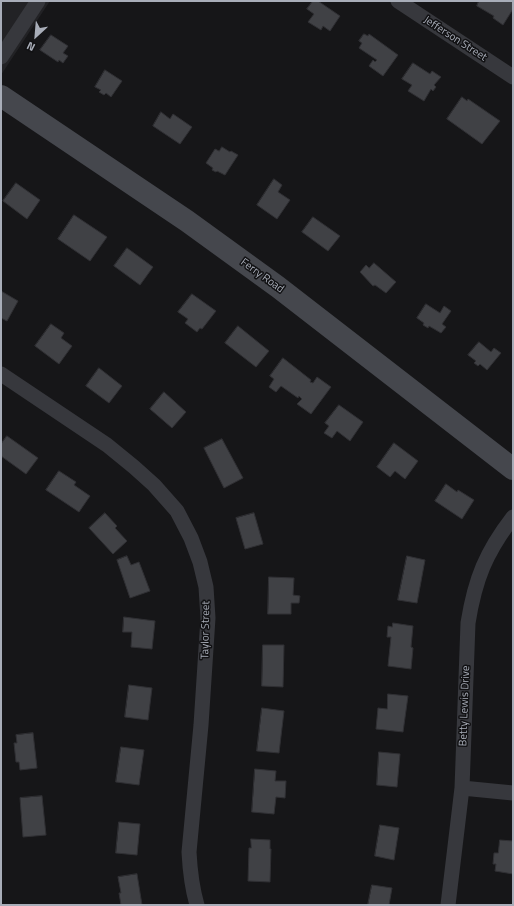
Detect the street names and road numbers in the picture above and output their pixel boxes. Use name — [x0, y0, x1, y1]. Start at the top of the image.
street label: Jefferson Street — [421, 14, 489, 64]
street label: Ferry Road — [238, 256, 286, 296]
street label: Taylor Street — [199, 601, 213, 659]
street label: Betty Lewis Drive — [457, 665, 473, 747]

